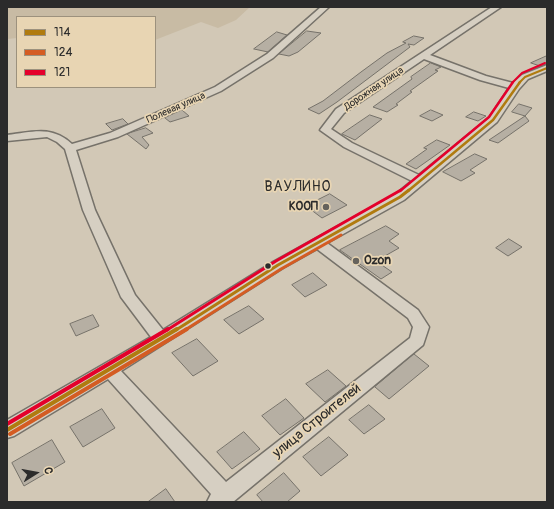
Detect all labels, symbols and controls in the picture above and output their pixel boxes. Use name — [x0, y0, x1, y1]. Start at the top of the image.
legend — [16, 16, 156, 88]
text: 114 — [54, 25, 70, 40]
text: 124 — [54, 45, 72, 60]
text: 121 — [54, 65, 70, 80]
street label: Дорожная улица — [342, 65, 406, 113]
street label: Полевая улица — [145, 90, 207, 126]
district label: ВАУЛИНО — [265, 179, 331, 195]
place label: КООП — [289, 200, 318, 214]
marker: КООП — [321, 202, 331, 212]
place label: Ozon — [364, 254, 391, 268]
marker: Ozon — [351, 256, 361, 266]
unlabelled marker — [263, 261, 273, 271]
street label: улица Строителей — [269, 380, 365, 462]
north arrow — [16, 453, 56, 493]
text: С — [41, 466, 55, 475]

